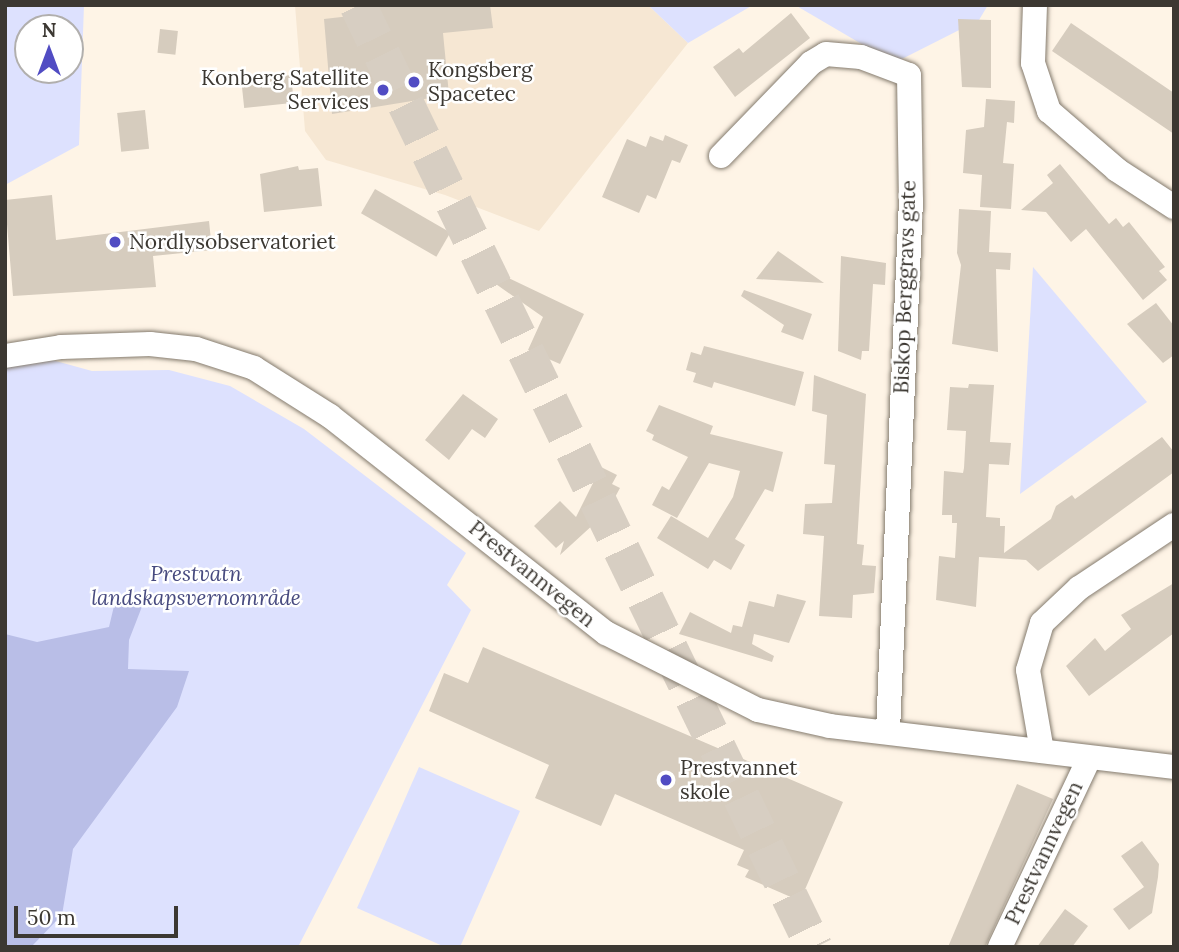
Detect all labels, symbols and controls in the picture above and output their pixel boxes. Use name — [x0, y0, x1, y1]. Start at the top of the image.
north arrow — [14, 14, 84, 84]
text: N — [42, 18, 56, 42]
place label: Kongsberg Spacetec — [428, 57, 533, 107]
place label: Konberg Satellite Services — [201, 65, 369, 115]
marker: Kongsberg Spacetec — [406, 74, 422, 90]
marker: Konberg Satellite Services — [375, 82, 391, 98]
street label: Biskop Berggravs gate — [889, 180, 921, 394]
place label: Nordlysobservatoriet — [129, 229, 336, 255]
marker: Nordlysobservatoriet — [107, 234, 123, 250]
street label: Prestvannvegen — [464, 515, 600, 633]
park label: Prestvatn landskapsvernområde — [91, 561, 301, 611]
place label: Prestvannet skole — [680, 755, 797, 805]
marker: Prestvannet skole — [658, 772, 674, 788]
street label: Prestvannvegen — [1000, 777, 1088, 929]
scale bar — [18, 892, 182, 936]
text: 50 m — [27, 904, 76, 931]

